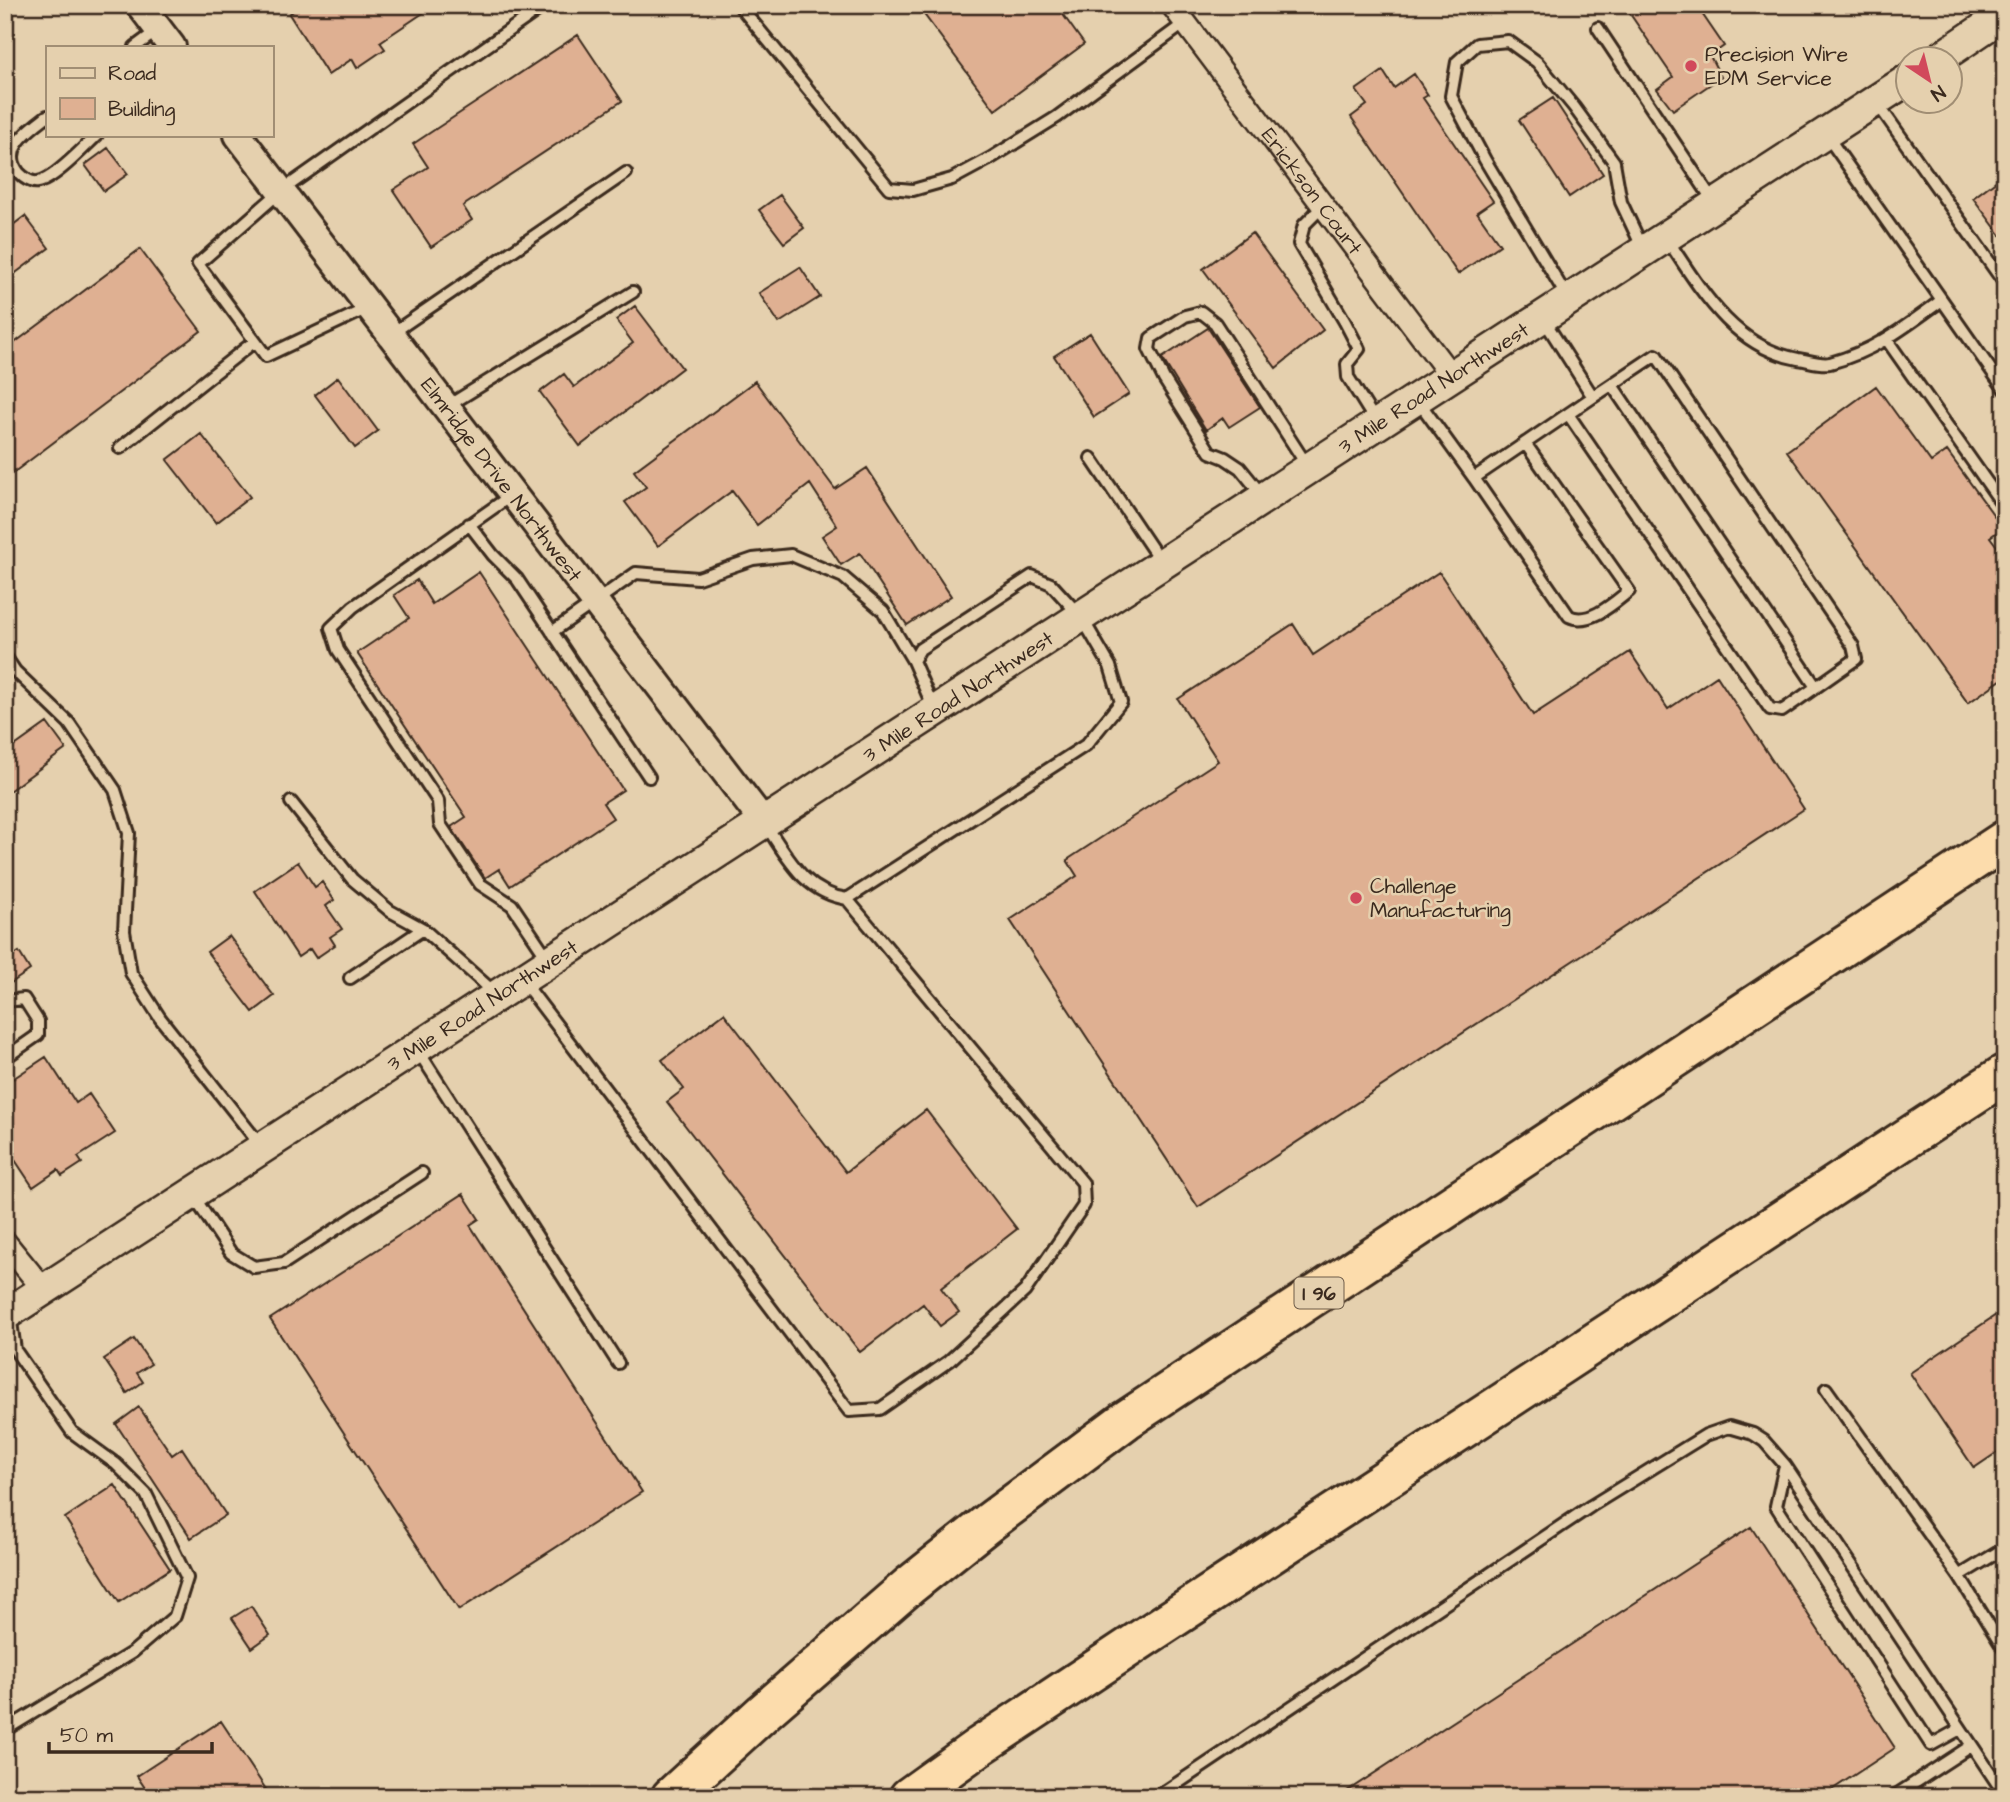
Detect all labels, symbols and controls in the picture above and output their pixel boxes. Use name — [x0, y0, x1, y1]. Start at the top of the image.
place label: Precision Wire EDM Service — [1705, 40, 1848, 93]
legend — [46, 46, 273, 136]
north arrow — [1895, 46, 1965, 116]
marker: Precision Wire EDM Service — [1683, 58, 1699, 74]
text: Road — [108, 59, 156, 88]
text: N — [1925, 78, 1951, 107]
text: Building — [108, 95, 176, 126]
street label: Erickson Court — [1254, 122, 1369, 261]
street label: 3 Mile Road Northwest — [1333, 315, 1535, 461]
street label: Elmridge Drive Northwest — [414, 372, 589, 589]
street label: 3 Mile Road Northwest — [857, 624, 1060, 770]
place label: Challenge Manufacturing — [1370, 872, 1511, 927]
marker: Challenge Manufacturing — [1348, 890, 1364, 906]
street label: 3 Mile Road Northwest — [381, 933, 584, 1078]
road number: I 96 — [1294, 1278, 1344, 1308]
scale bar — [49, 1711, 212, 1755]
text: 50 m — [60, 1721, 114, 1750]

